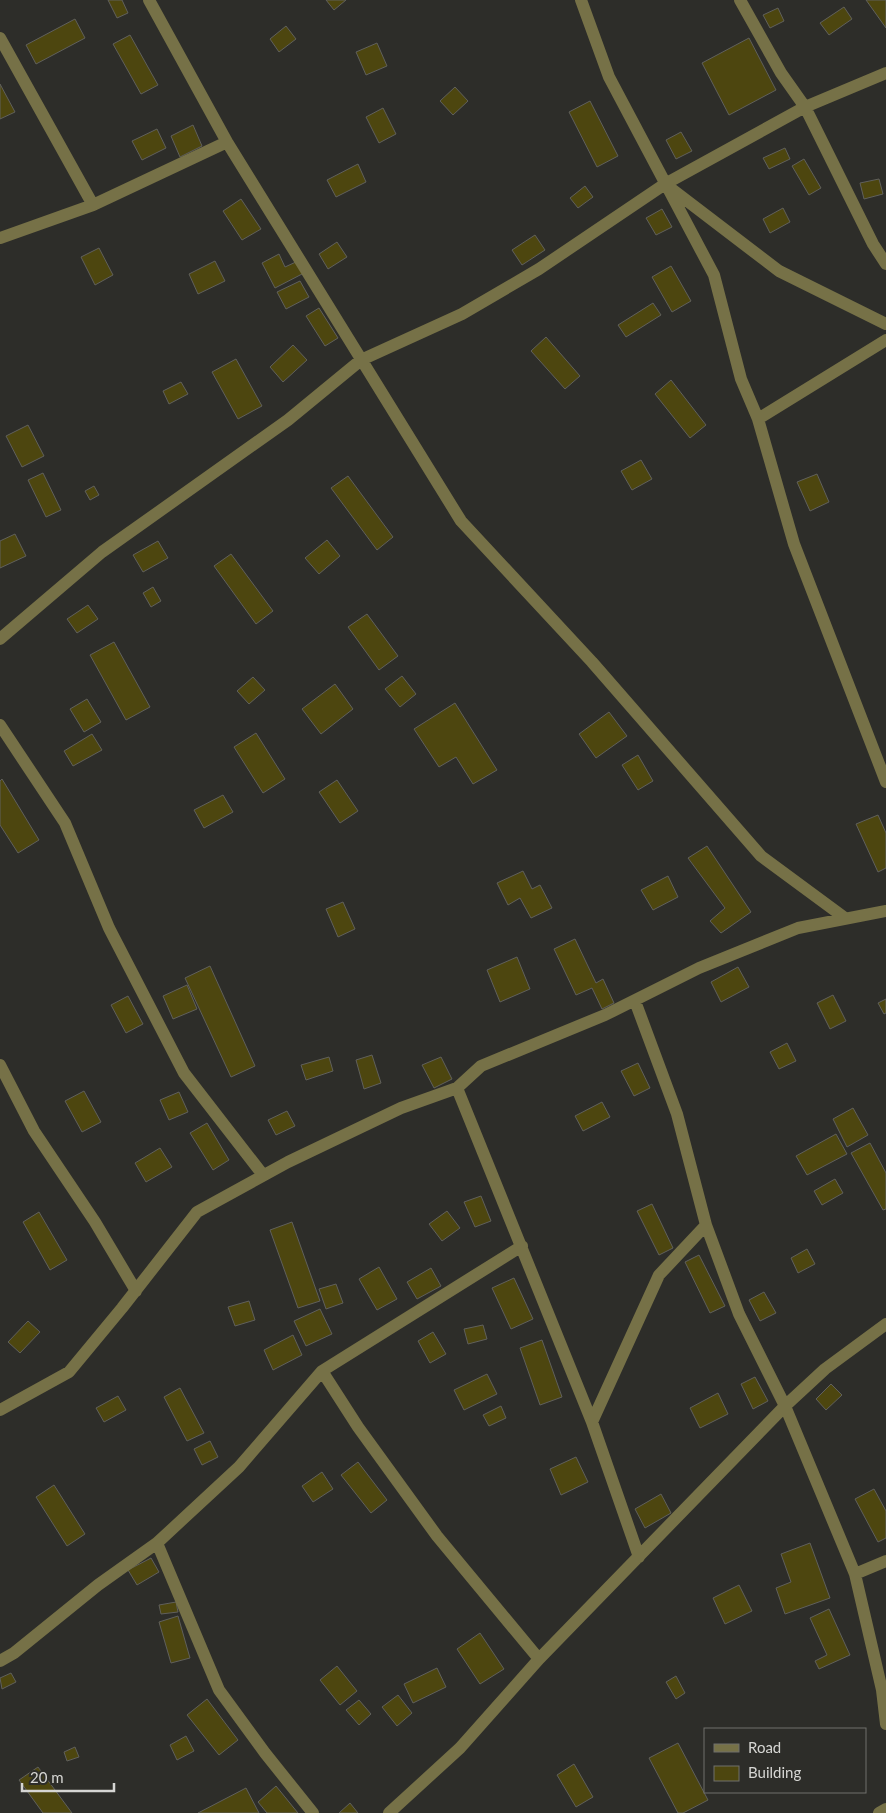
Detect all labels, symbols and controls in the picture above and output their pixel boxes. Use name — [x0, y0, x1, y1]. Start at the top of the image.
legend — [704, 1728, 866, 1793]
text: Road — [748, 1738, 781, 1756]
scale bar — [22, 1760, 115, 1792]
text: Building — [748, 1763, 801, 1781]
text: 20 m — [30, 1768, 64, 1786]

